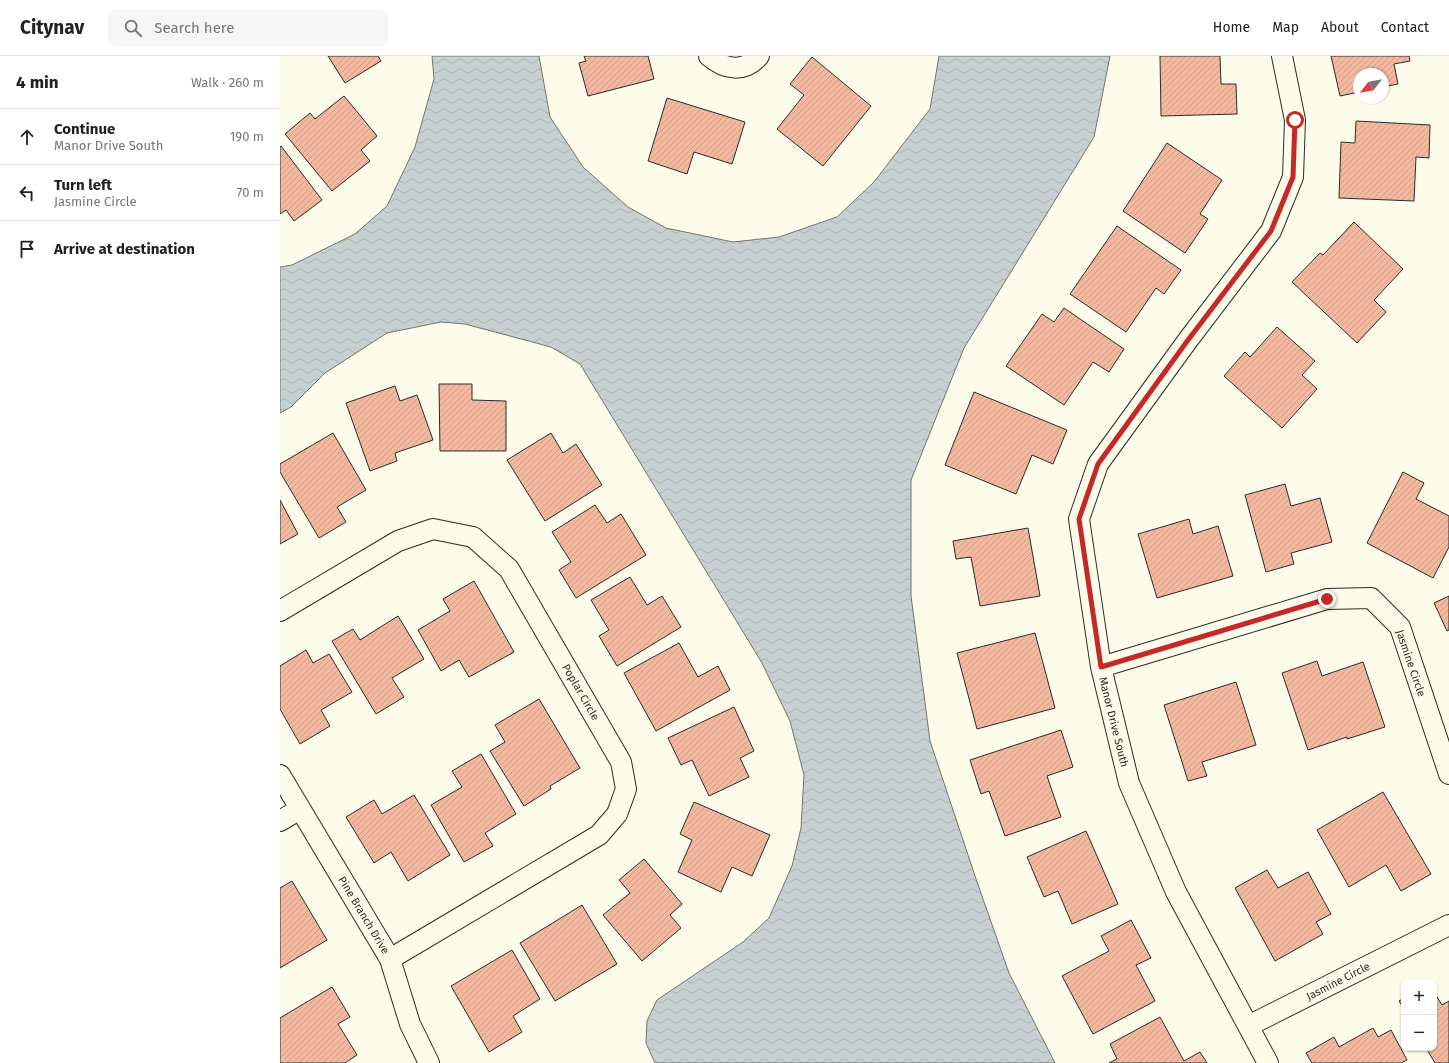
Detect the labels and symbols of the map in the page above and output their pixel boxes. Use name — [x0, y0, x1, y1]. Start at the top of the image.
north arrow — [1353, 68, 1389, 104]
route start — [1286, 111, 1304, 129]
route end — [1318, 590, 1336, 608]
street label: Jasmine Circle — [1393, 628, 1428, 698]
street label: Poplar Circle — [559, 662, 602, 723]
street label: Manor Drive South — [1096, 676, 1131, 769]
street label: Pine Branch Drive — [335, 874, 392, 956]
street label: Jasmine Circle — [1304, 960, 1372, 1003]

